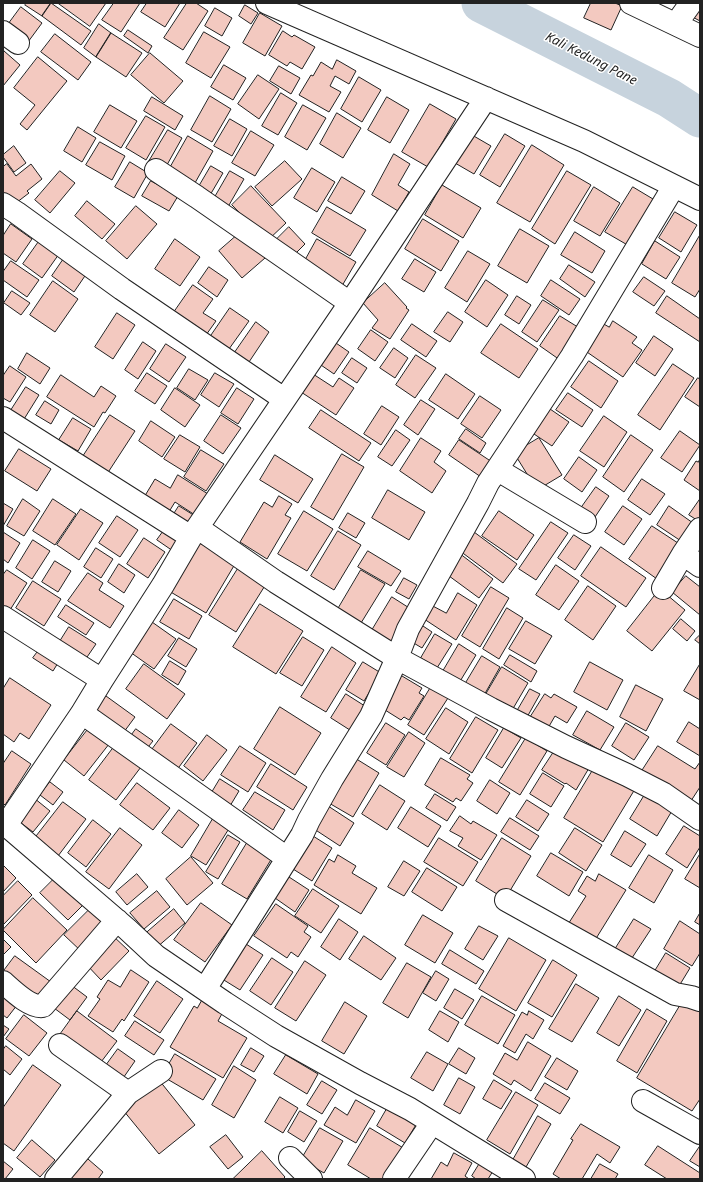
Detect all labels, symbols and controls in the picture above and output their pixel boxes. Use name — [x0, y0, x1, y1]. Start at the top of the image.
water label: Kali Kedung Pane — [543, 29, 639, 89]

